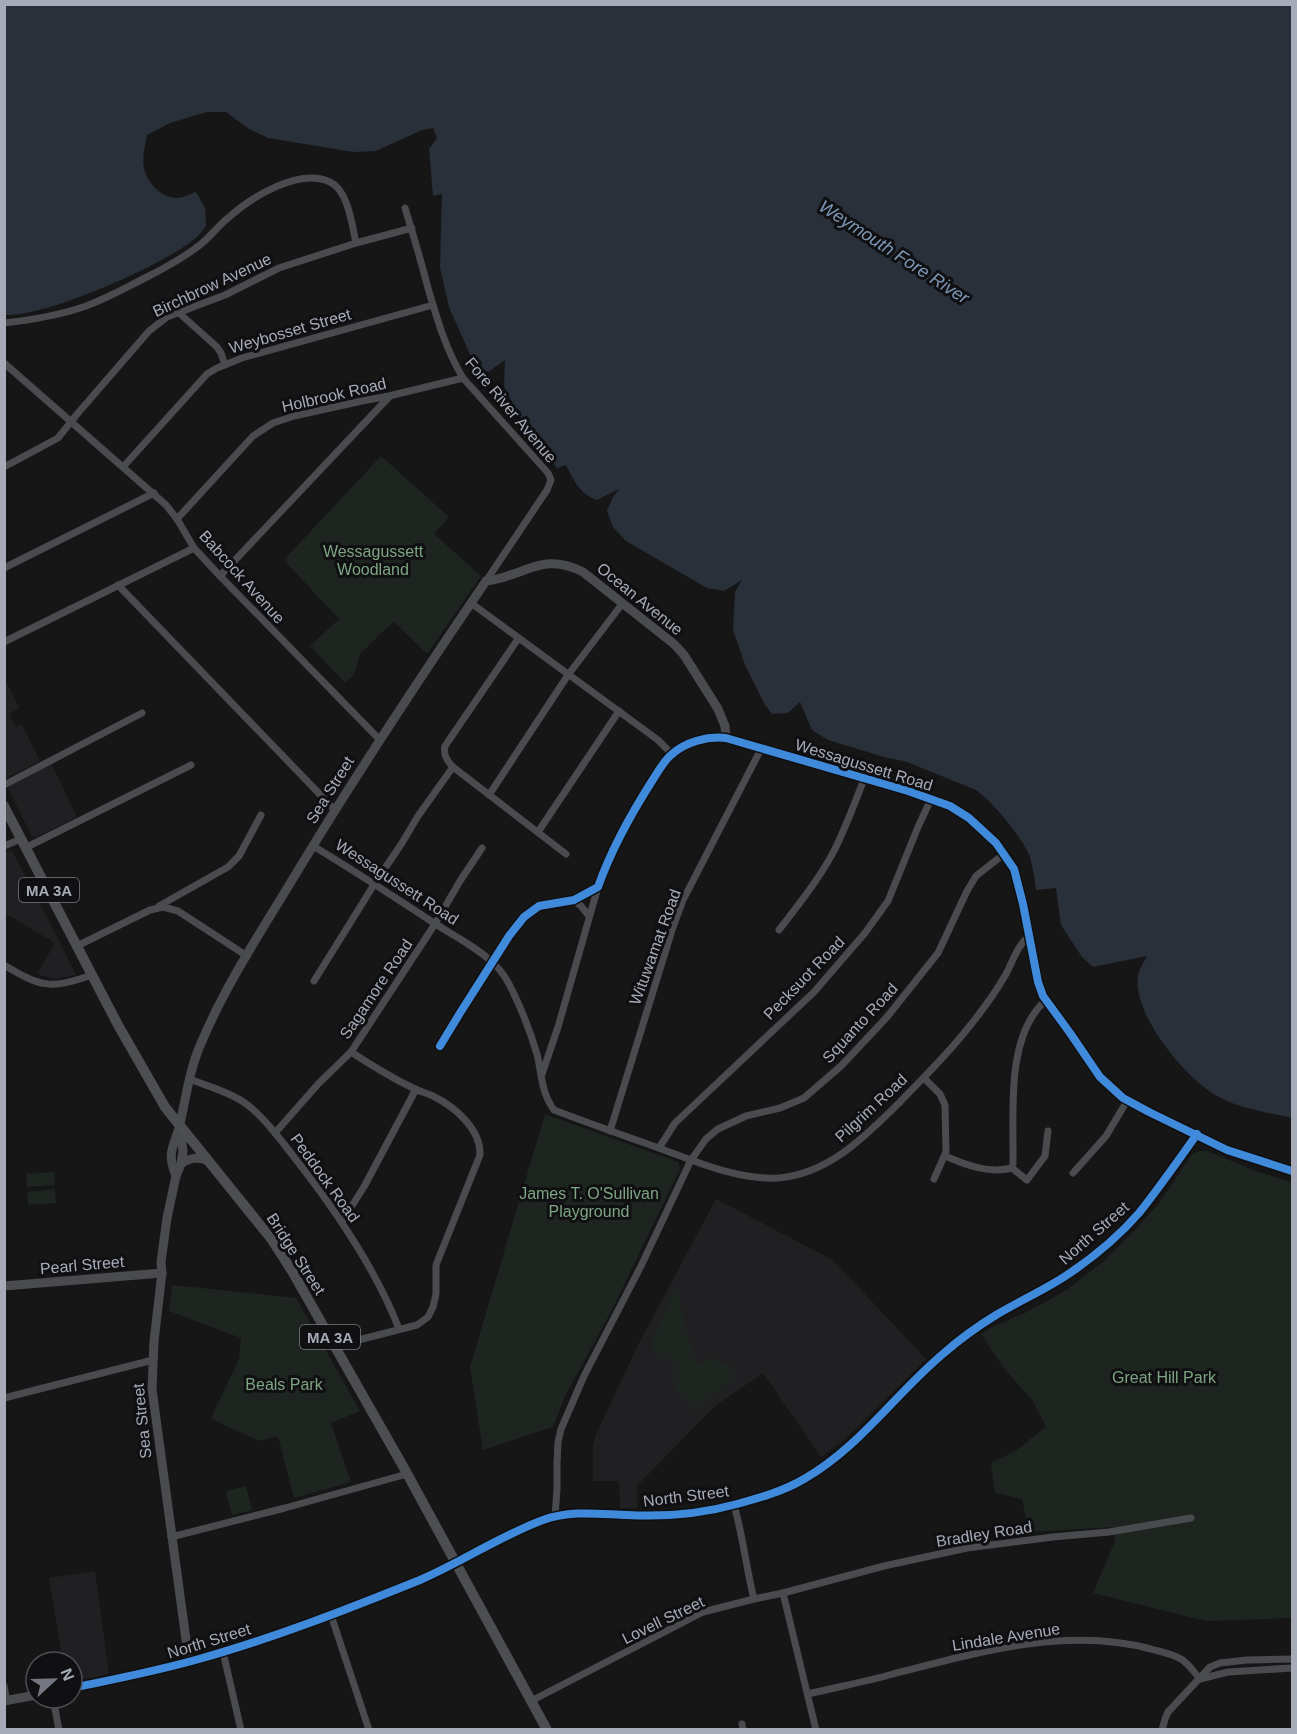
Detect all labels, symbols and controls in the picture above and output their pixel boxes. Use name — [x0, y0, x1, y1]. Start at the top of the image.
water label: Weymouth Fore River — [815, 196, 974, 309]
street label: Birchbrow Avenue — [150, 250, 274, 320]
street label: Weybosset Street — [227, 305, 353, 357]
street label: Fore River Avenue — [462, 354, 560, 466]
street label: Holbrook Road — [280, 375, 388, 415]
street label: Babcock Avenue — [196, 527, 288, 627]
park label: Wessagussett Woodland — [323, 543, 424, 578]
street label: Ocean Avenue — [594, 559, 686, 639]
street label: Wessagussett Road — [793, 736, 935, 794]
street label: Sea Street — [303, 753, 358, 827]
street label: Wessagussett Road — [332, 836, 462, 928]
road number: MA 3A — [19, 878, 79, 902]
street label: Wituwamat Road — [626, 887, 684, 1007]
street label: Pecksuot Road — [760, 933, 848, 1023]
street label: Sagamore Road — [336, 936, 416, 1042]
street label: Squanto Road — [819, 980, 901, 1066]
street label: Pilgrim Road — [832, 1071, 910, 1145]
street label: Peddock Road — [287, 1131, 363, 1225]
park label: James T. O'Sullivan Playground — [519, 1185, 659, 1220]
street label: North Street — [1056, 1198, 1133, 1268]
street label: Bridge Street — [263, 1210, 329, 1298]
street label: Pearl Street — [39, 1253, 125, 1277]
road number: MA 3A — [300, 1325, 360, 1349]
park label: Great Hill Park — [1112, 1369, 1217, 1386]
park label: Beals Park — [245, 1376, 324, 1393]
street label: Sea Street — [130, 1382, 154, 1459]
street label: North Street — [642, 1482, 730, 1510]
street label: Bradley Road — [935, 1518, 1033, 1550]
street label: Lovell Street — [619, 1593, 707, 1647]
street label: North Street — [165, 1620, 253, 1662]
street label: Lindale Avenue — [951, 1620, 1061, 1654]
north arrow — [24, 1650, 84, 1710]
text: N — [57, 1666, 77, 1683]

